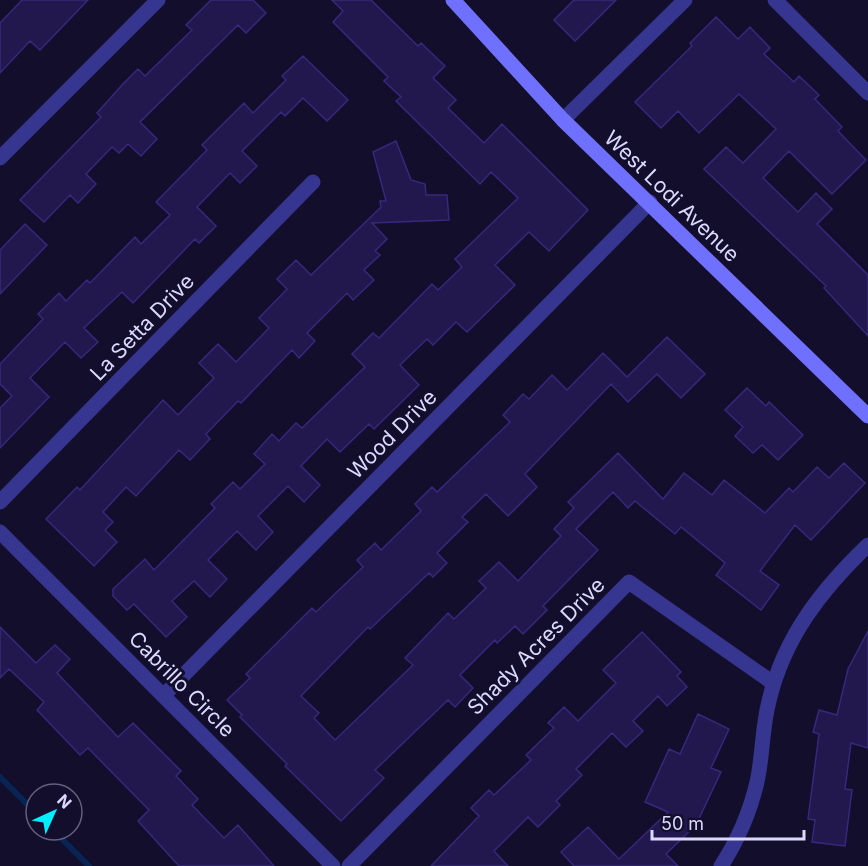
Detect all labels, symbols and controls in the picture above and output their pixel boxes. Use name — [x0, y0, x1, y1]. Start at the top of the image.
street label: West Lodi Avenue — [599, 125, 745, 267]
street label: La Setta Drive — [85, 269, 199, 385]
street label: Wood Drive — [342, 384, 442, 484]
street label: Shady Acres Drive — [462, 572, 610, 720]
street label: Cabrillo Circle — [124, 626, 240, 742]
north arrow — [24, 782, 84, 842]
text: N — [53, 790, 76, 813]
scale bar — [652, 803, 804, 841]
text: 50 m — [661, 813, 704, 834]

